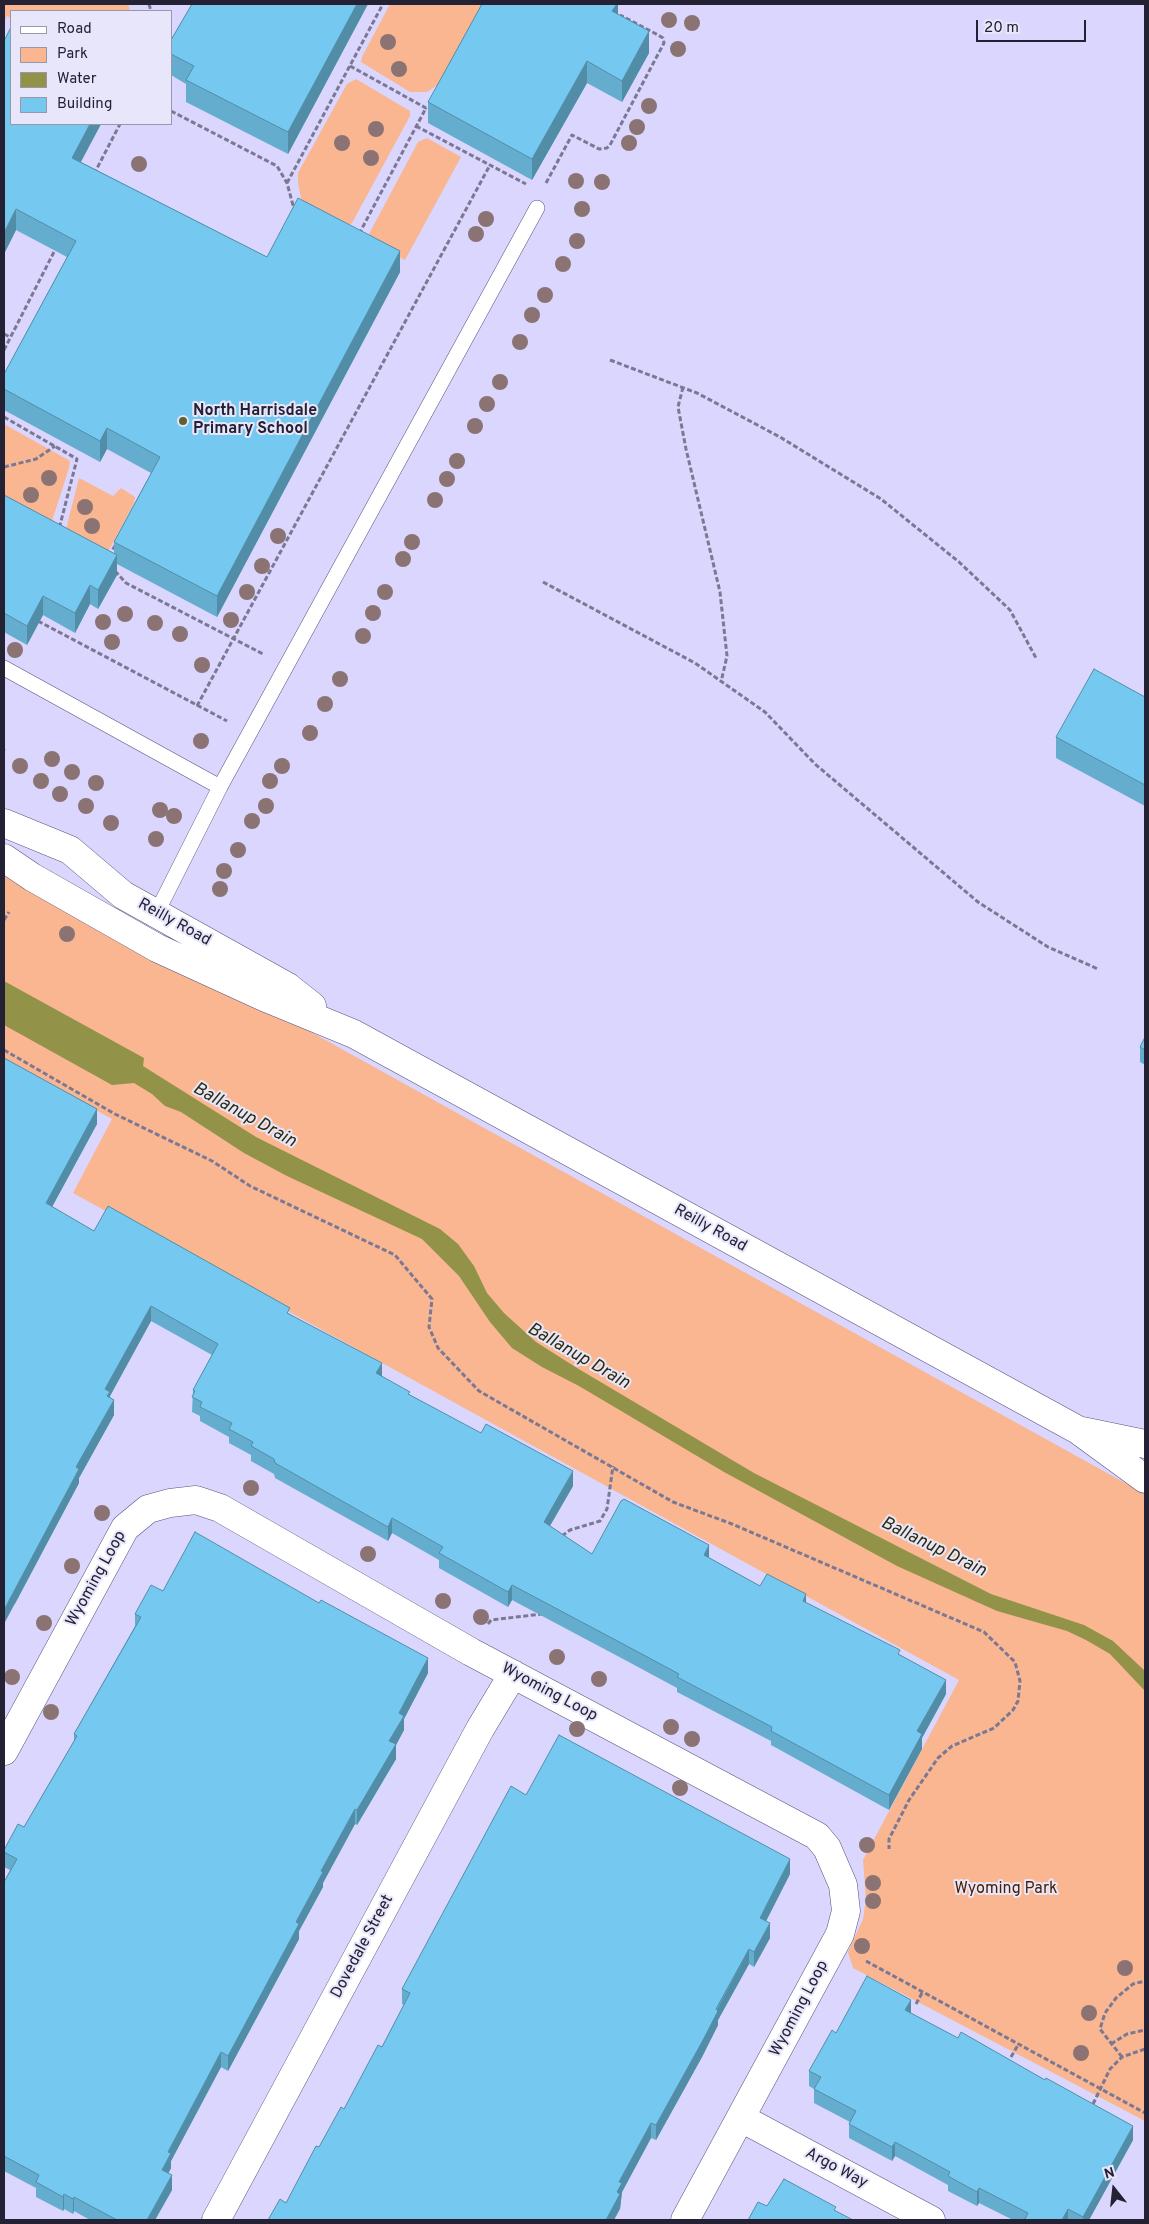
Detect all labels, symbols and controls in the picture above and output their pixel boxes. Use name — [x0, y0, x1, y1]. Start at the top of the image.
legend — [10, 10, 172, 125]
scale bar — [979, 10, 1089, 42]
text: 20 m — [984, 19, 1019, 38]
text: Road — [57, 20, 92, 39]
text: Park — [57, 45, 88, 64]
text: Water — [57, 70, 96, 89]
text: Building — [57, 95, 112, 114]
place label: North Harrisdale Primary School — [193, 402, 317, 440]
marker: North Harrisdale Primary School — [177, 415, 189, 427]
street label: Reilly Road — [134, 895, 214, 951]
water label: Ballanup Drain — [189, 1079, 299, 1153]
street label: Reilly Road — [670, 1201, 750, 1257]
water label: Ballanup Drain — [523, 1319, 633, 1395]
water label: Ballanup Drain — [877, 1513, 989, 1583]
street label: Wyoming Loop — [63, 1528, 131, 1630]
street label: Wyoming Loop — [498, 1660, 600, 1726]
park label: Wyoming Park — [954, 1880, 1058, 1900]
street label: Dovedale Street — [328, 1892, 398, 2002]
street label: Wyoming Loop — [767, 1958, 833, 2060]
street label: Argo Way — [801, 2145, 871, 2193]
north arrow — [1089, 2164, 1139, 2214]
text: N — [1103, 2165, 1117, 2184]

